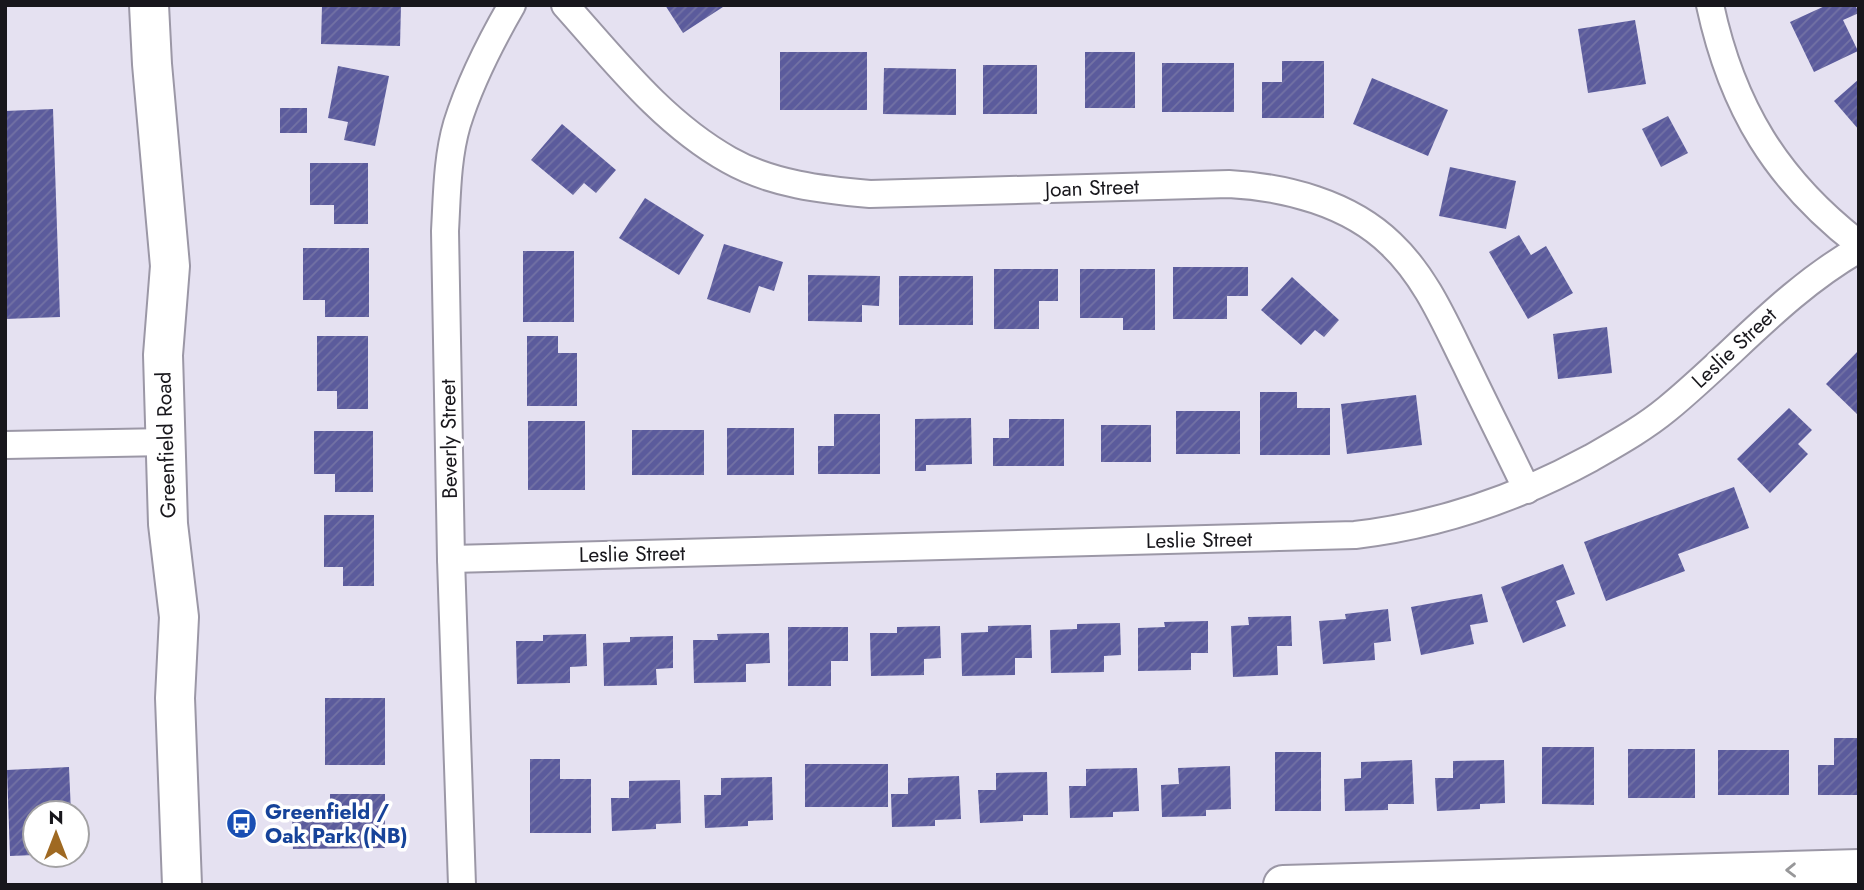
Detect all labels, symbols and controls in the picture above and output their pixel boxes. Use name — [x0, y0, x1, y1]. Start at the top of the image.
street label: Joan Street — [1041, 171, 1140, 205]
street label: Leslie Street — [1685, 301, 1783, 395]
street label: Greenfield Road — [148, 371, 184, 519]
street label: Beverly Street — [433, 379, 465, 499]
street label: Leslie Street — [1146, 524, 1252, 556]
street label: Leslie Street — [579, 538, 685, 570]
place label: Greenfield / Oak Park (NB) — [265, 797, 408, 851]
north arrow — [21, 799, 91, 869]
text: N — [48, 804, 64, 831]
bus stop icon: Greenfield / Oak Park (NB) — [225, 807, 259, 841]
one-way arrow — [1785, 863, 1796, 878]

